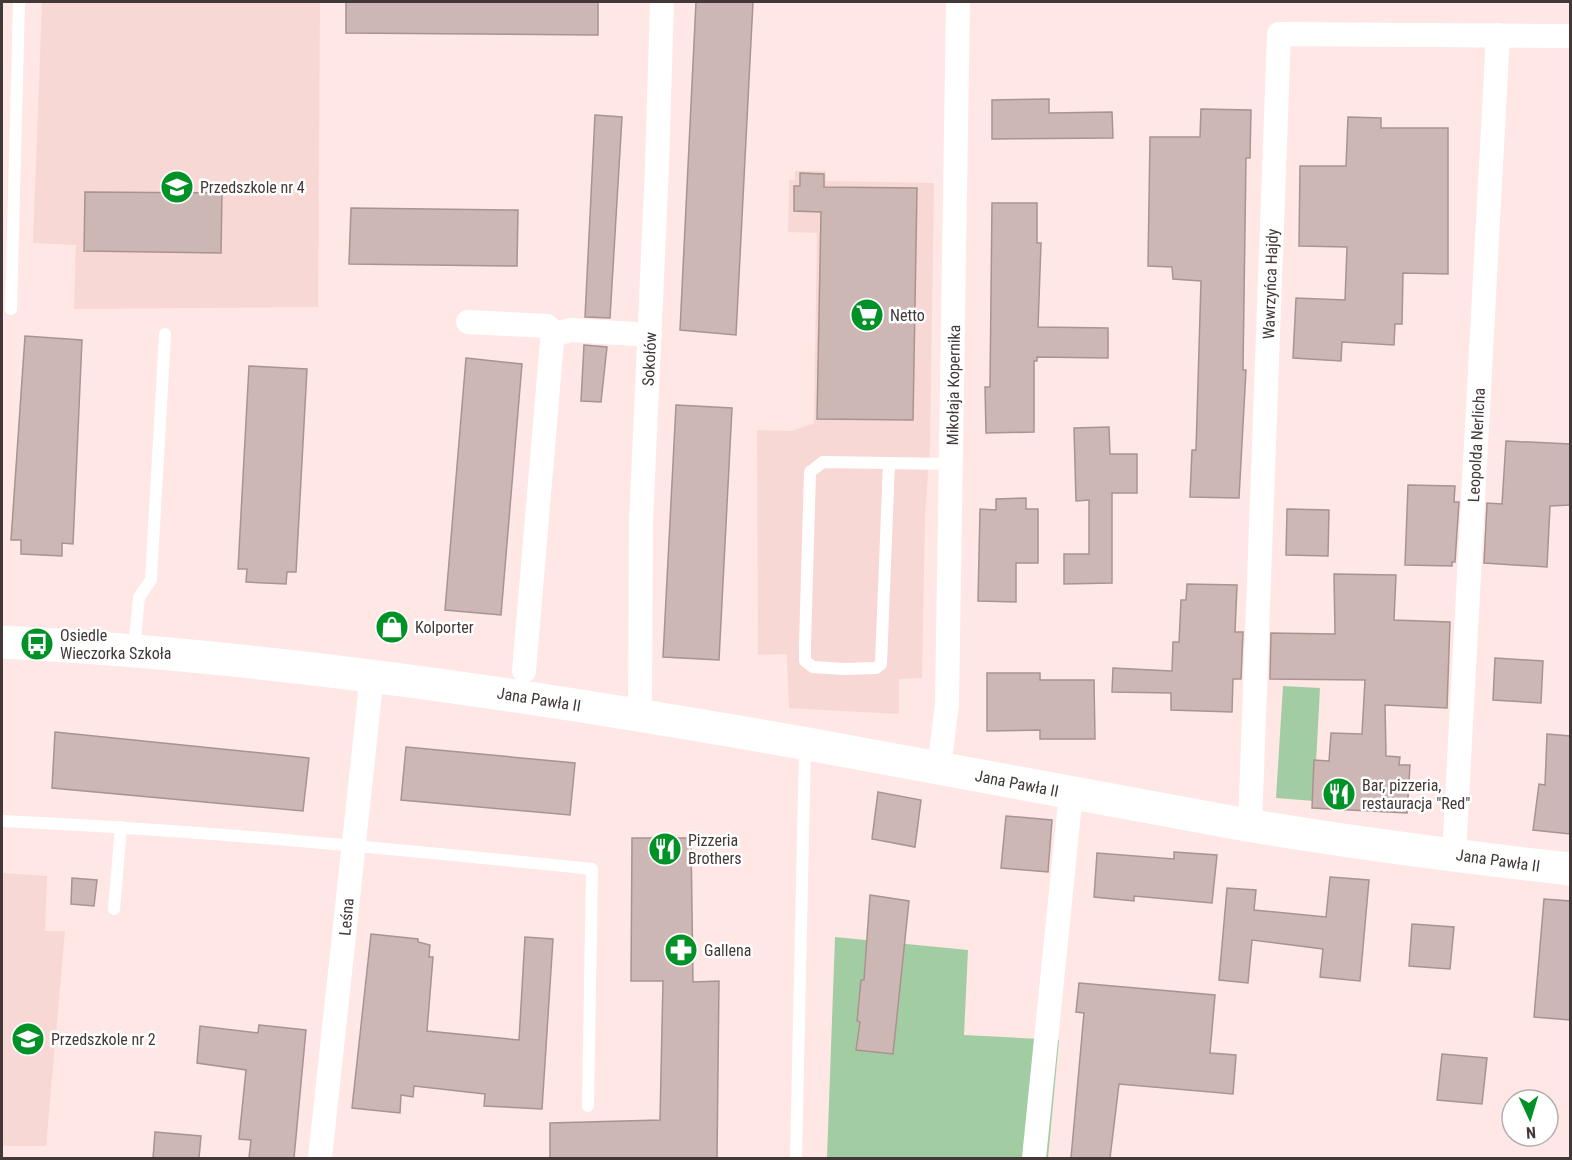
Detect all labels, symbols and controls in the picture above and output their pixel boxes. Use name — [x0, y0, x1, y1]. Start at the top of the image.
school or university icon: Przedszkole nr 4 — [159, 169, 195, 205]
place label: Przedszkole nr 4 — [200, 178, 305, 197]
street label: Wawrzyńca Hajdy — [1259, 228, 1282, 340]
supermarket icon: Netto — [849, 297, 885, 333]
place label: Netto — [890, 306, 925, 325]
street label: Mikołaja Kopernika — [943, 325, 964, 446]
street label: Sokołów — [639, 332, 660, 386]
street label: Leopolda Nerlicha — [1464, 387, 1489, 503]
shop icon: Kolporter — [374, 609, 410, 645]
place label: Kolporter — [415, 618, 474, 637]
bus stop icon: Osiedle Wieczorka Szkoła — [19, 626, 55, 662]
place label: Osiedle Wieczorka Szkoła — [60, 626, 171, 663]
street label: Jana Pawła II — [496, 683, 582, 715]
street label: Jana Pawła II — [974, 766, 1060, 801]
restaurant icon: Bar, pizzeria, restauracja "Red" — [1321, 776, 1357, 812]
place label: Bar, pizzeria, restauracja "Red" — [1362, 776, 1470, 813]
restaurant icon: Pizzeria Brothers — [647, 831, 683, 867]
place label: Pizzeria Brothers — [688, 831, 742, 868]
street label: Jana Pawła II — [1455, 845, 1541, 876]
street label: Leśna — [335, 897, 358, 937]
pharmacy icon: Gallena — [663, 932, 699, 968]
place label: Gallena — [704, 941, 751, 960]
school or university icon: Przedszkole nr 2 — [10, 1021, 46, 1057]
place label: Przedszkole nr 2 — [51, 1030, 156, 1049]
north arrow — [1500, 1088, 1560, 1148]
text: N — [1525, 1123, 1537, 1142]

